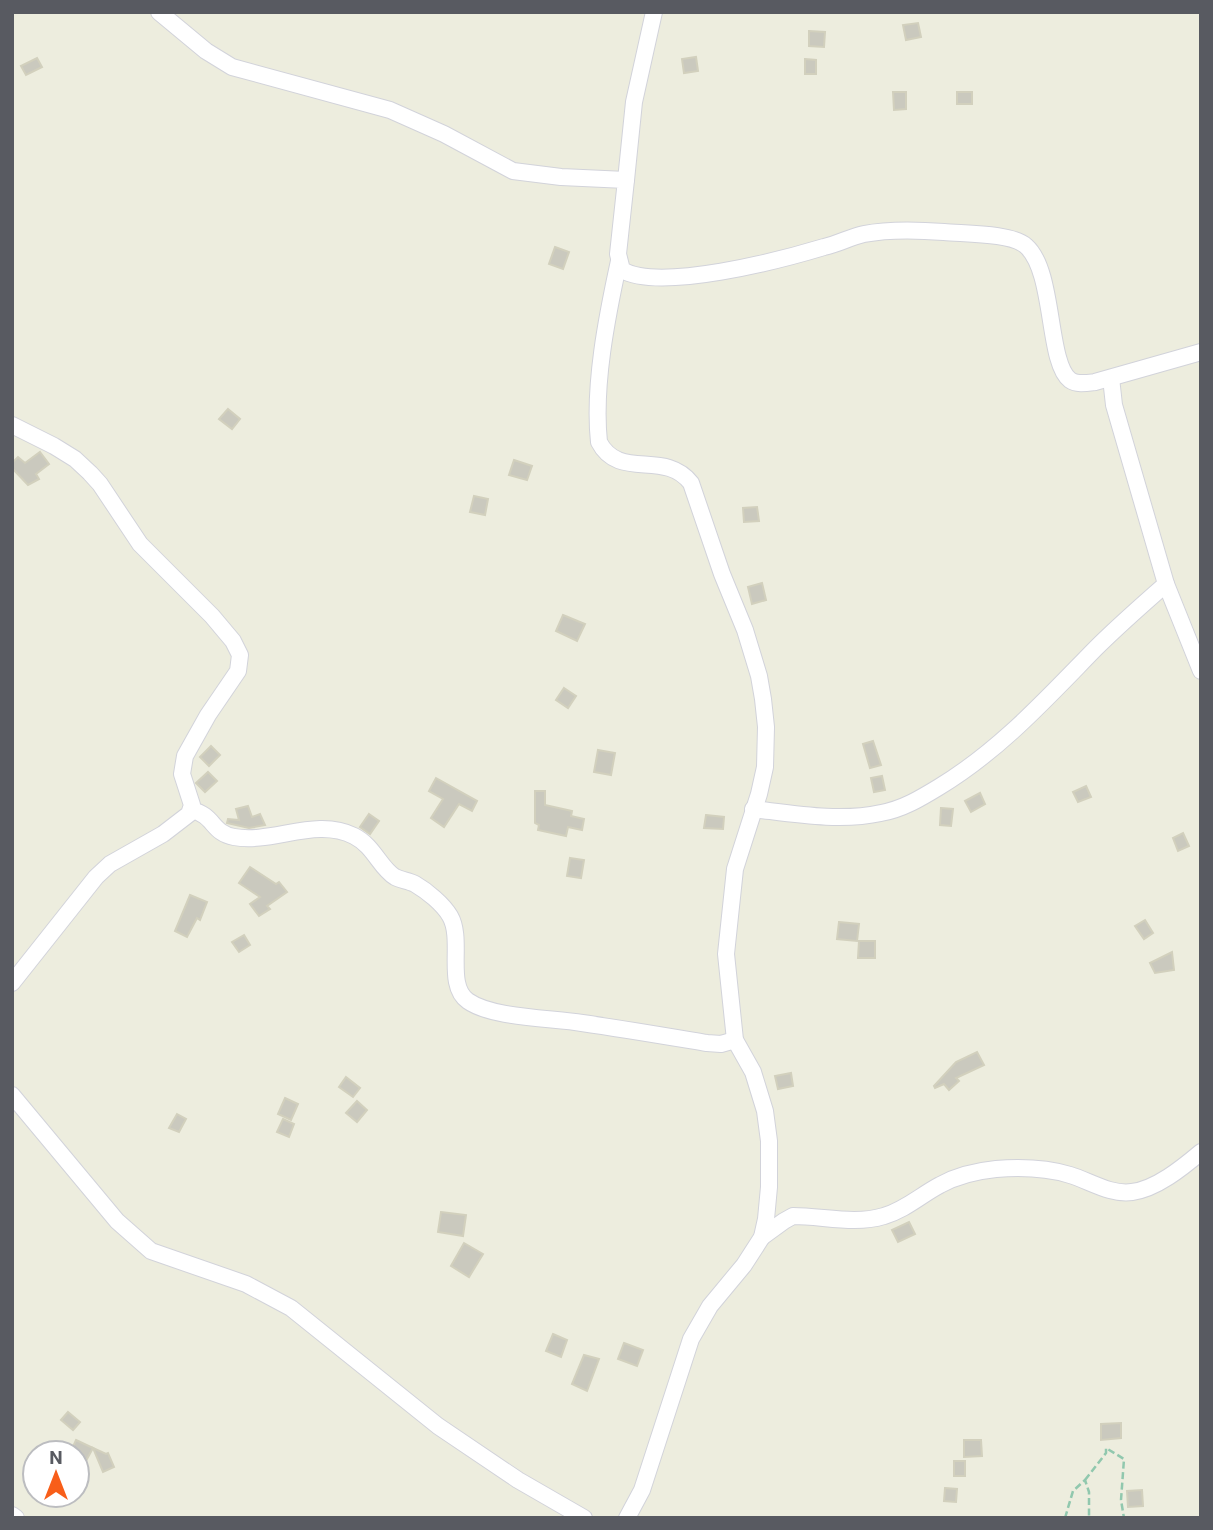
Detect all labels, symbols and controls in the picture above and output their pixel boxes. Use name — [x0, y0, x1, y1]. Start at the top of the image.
north arrow — [21, 1439, 91, 1509]
text: N — [49, 1446, 63, 1469]

